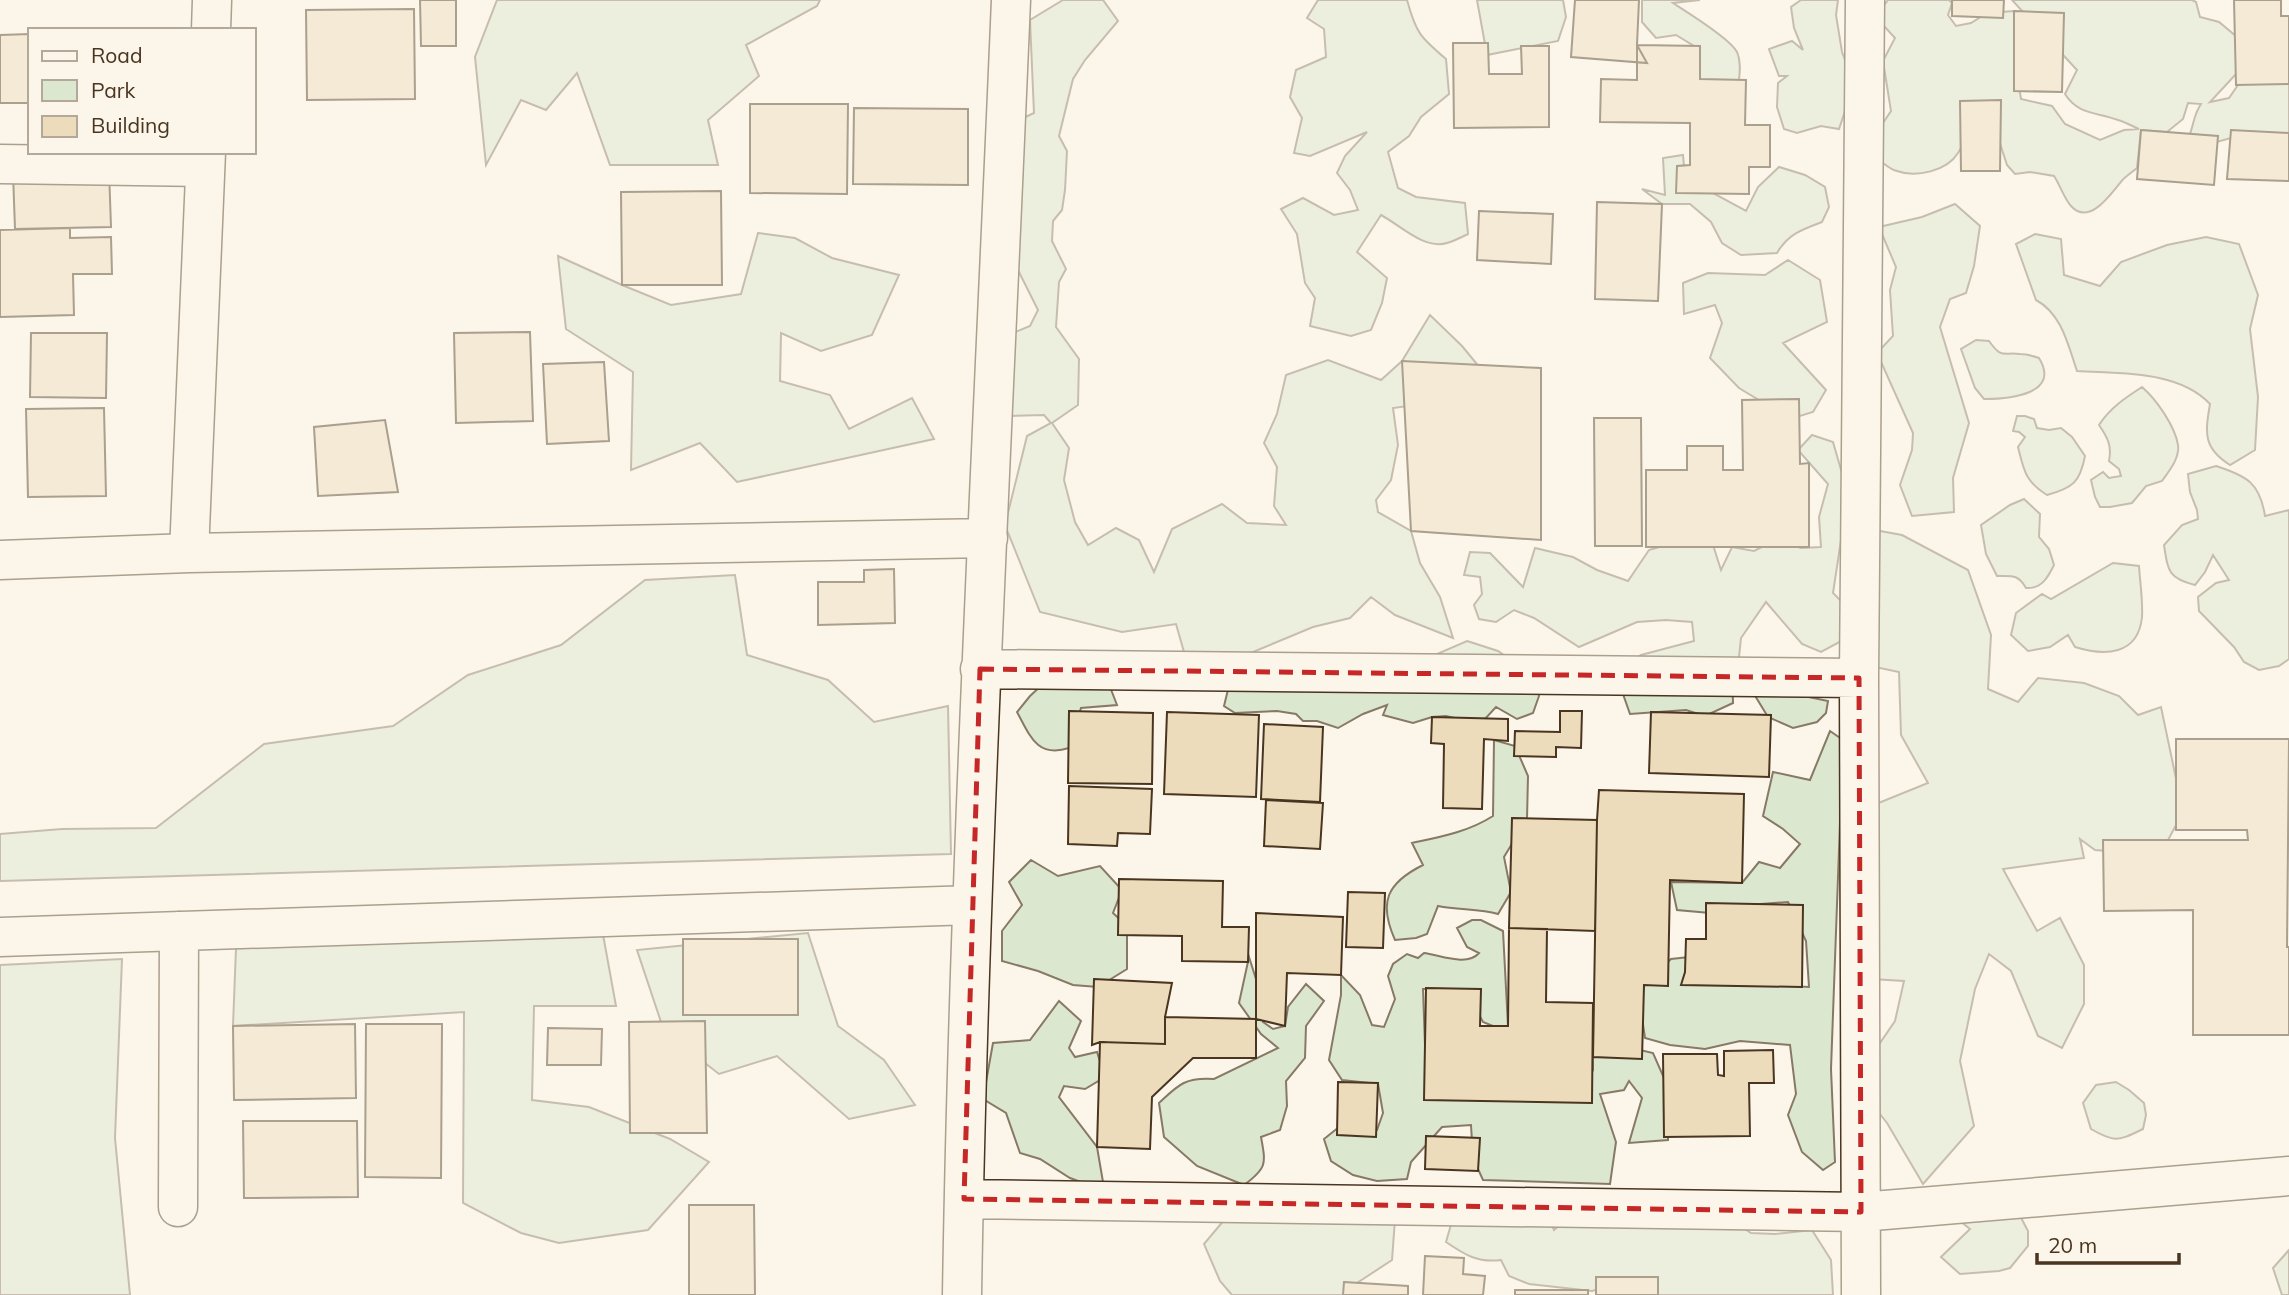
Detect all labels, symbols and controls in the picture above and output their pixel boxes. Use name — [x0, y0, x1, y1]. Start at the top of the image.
legend — [28, 28, 256, 154]
text: Road — [91, 42, 142, 68]
text: Park — [91, 77, 135, 103]
text: Building — [91, 112, 170, 138]
scale bar — [2037, 1222, 2179, 1266]
text: 20 m — [2048, 1232, 2097, 1258]

